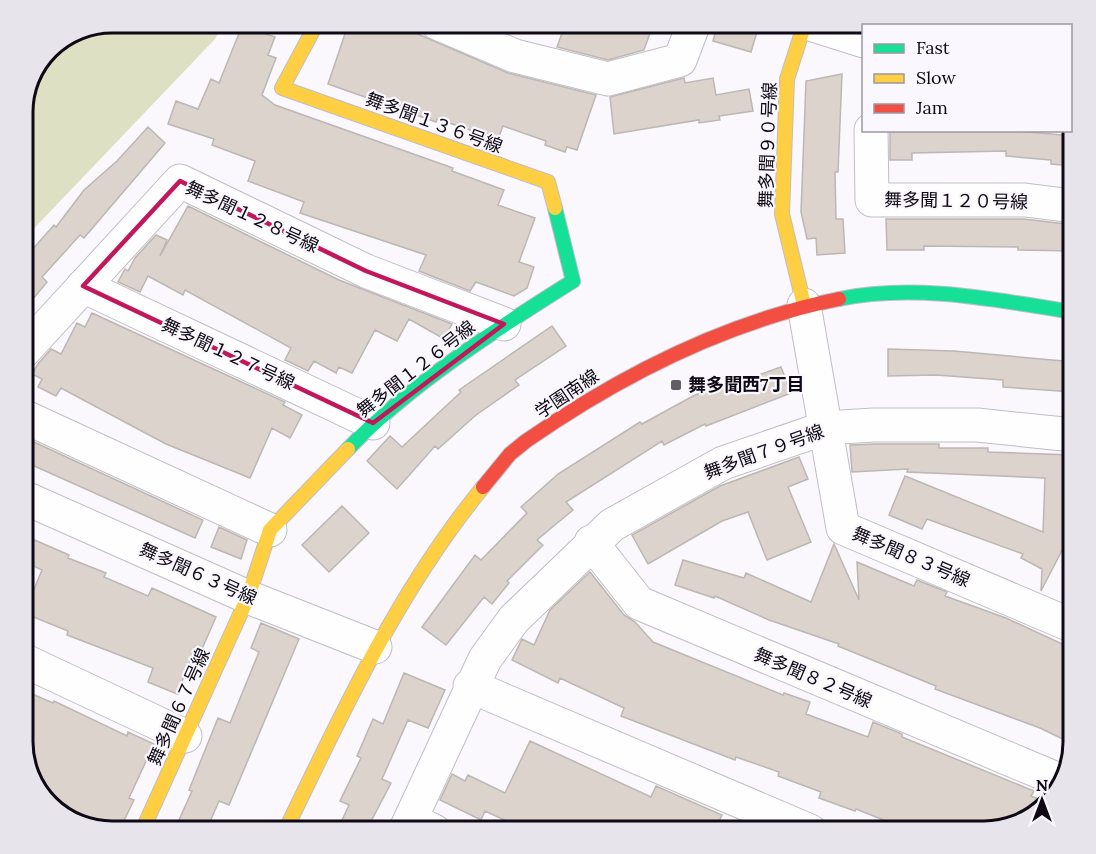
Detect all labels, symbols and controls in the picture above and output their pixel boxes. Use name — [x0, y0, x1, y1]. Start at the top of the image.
legend — [862, 24, 1072, 132]
text: Fast — [916, 36, 950, 59]
text: Slow — [916, 66, 956, 89]
street label: 舞多聞９０号線 — [754, 82, 781, 208]
street label: 舞多聞１３６号線 — [363, 87, 506, 158]
text: Jam — [915, 96, 948, 119]
street label: 舞多聞１２８号線 — [182, 176, 322, 257]
street label: 舞多聞１２０号線 — [884, 188, 1028, 213]
street label: 舞多聞１２７号線 — [158, 313, 298, 394]
street label: 舞多聞１２６号線 — [352, 315, 480, 422]
street label: 学園南線 — [530, 364, 603, 423]
place label: 舞多聞西7丁目 — [688, 373, 804, 396]
marker: 舞多聞西7丁目 — [669, 378, 683, 392]
street label: 舞多聞７９号線 — [701, 419, 827, 484]
street label: 舞多聞８３号線 — [849, 521, 974, 592]
street label: 舞多聞６３号線 — [136, 537, 260, 610]
street label: 舞多聞８２号線 — [751, 642, 876, 713]
street label: 舞多聞６７号線 — [142, 645, 215, 769]
north arrow — [1012, 770, 1072, 830]
text: N — [1036, 775, 1048, 795]

